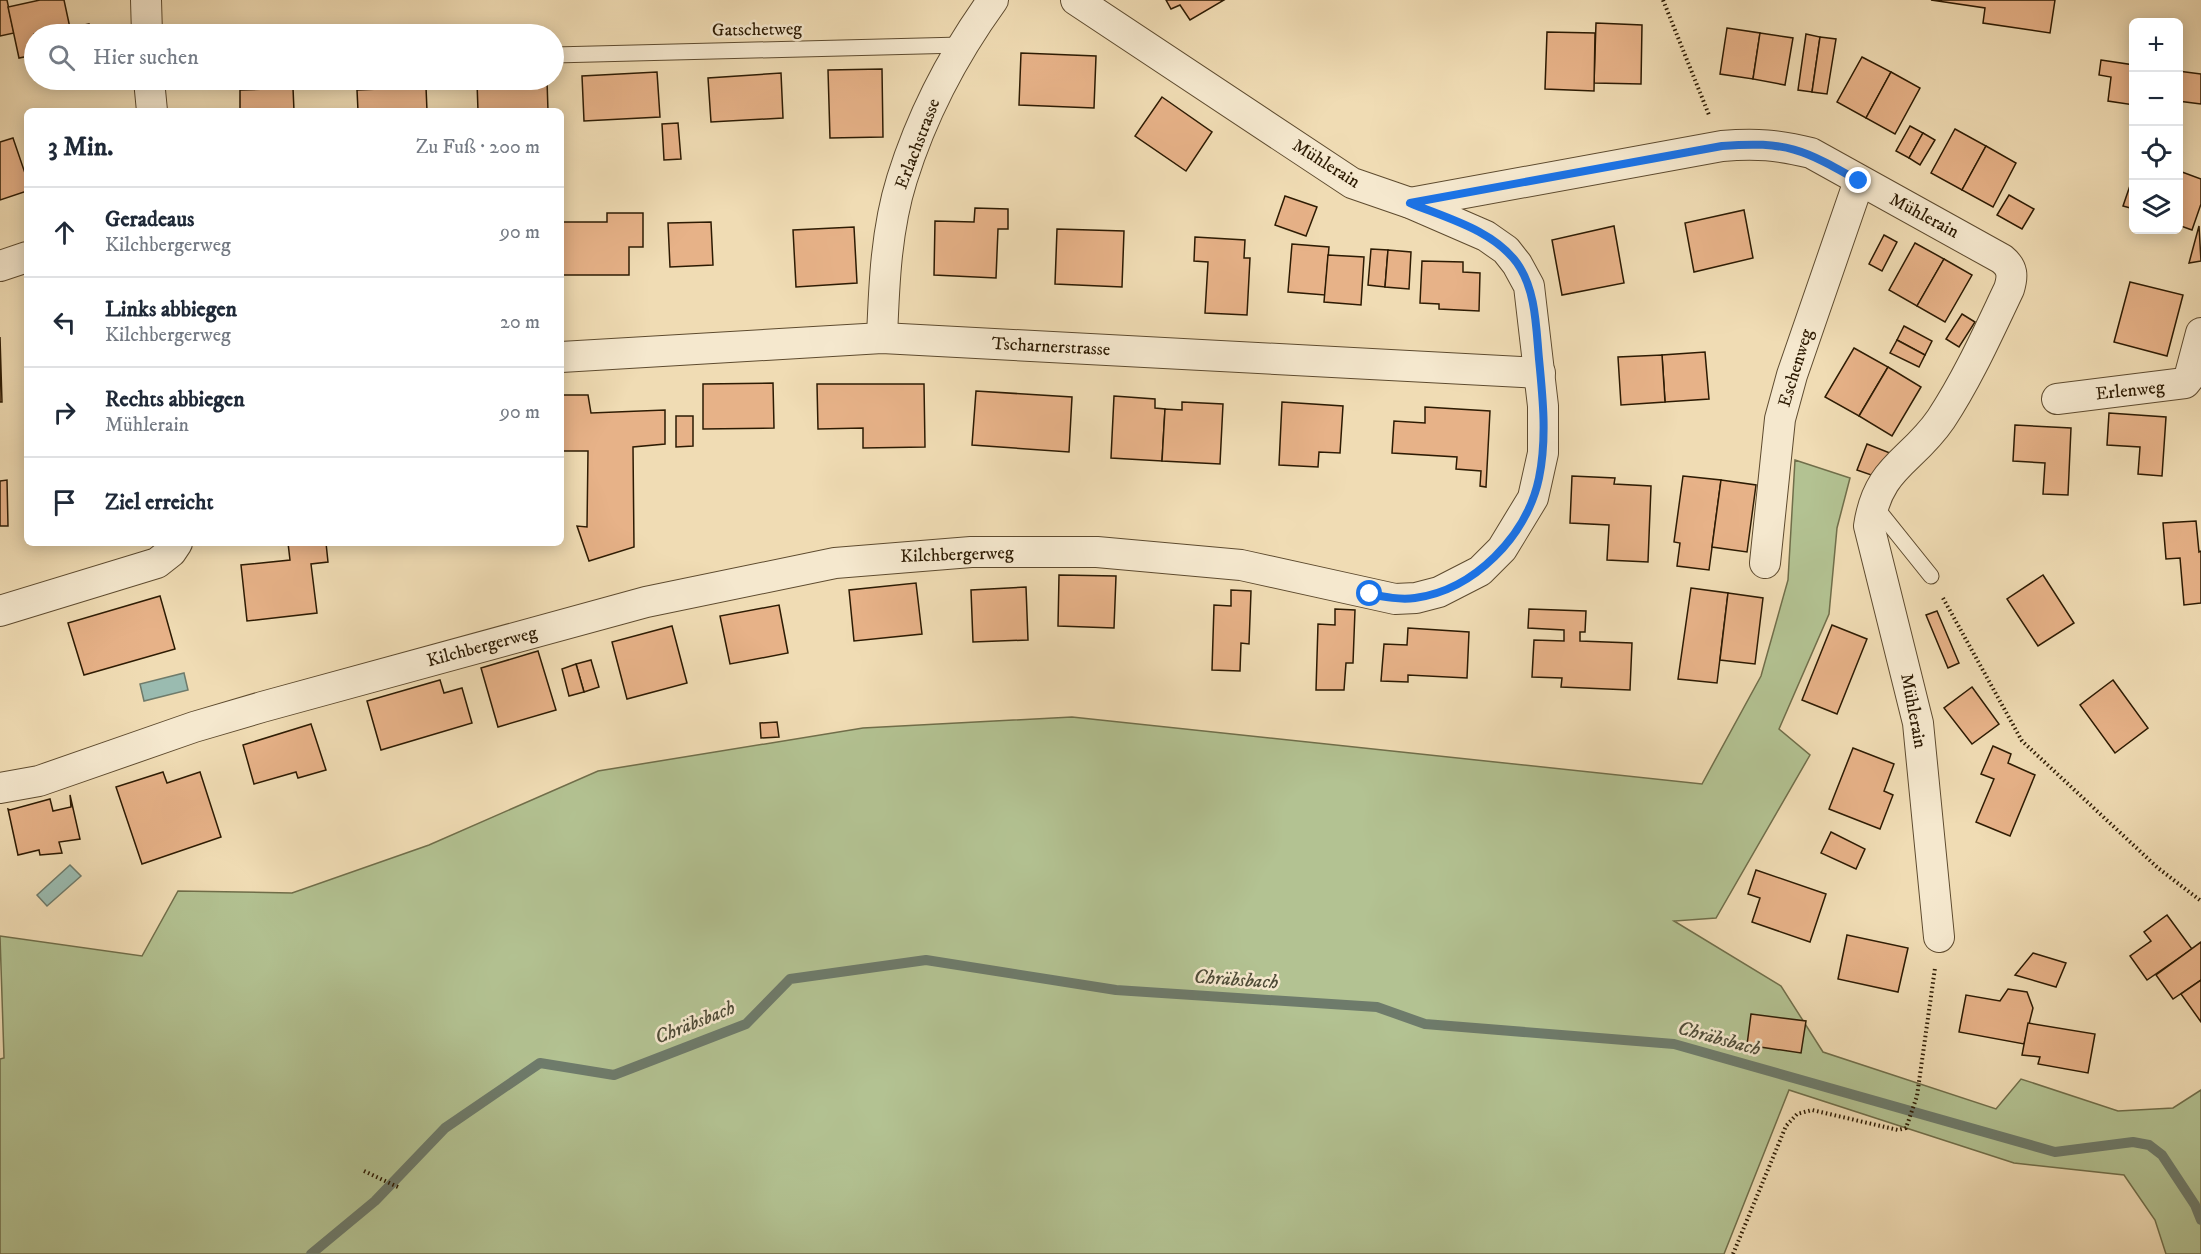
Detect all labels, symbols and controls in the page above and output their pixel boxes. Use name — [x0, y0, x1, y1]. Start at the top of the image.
street label: Gatschetweg — [712, 18, 802, 42]
map controls — [2129, 18, 2183, 234]
button: + — [2129, 18, 2183, 72]
search box — [24, 24, 564, 90]
icon: search — [45, 41, 78, 74]
text: Hier suchen — [93, 44, 199, 71]
button: − — [2129, 72, 2183, 126]
street label: Erlachstrasse — [891, 96, 945, 192]
button: locate — [2129, 126, 2183, 180]
text: 3 Min. — [48, 131, 113, 164]
text: Zu Fuß · 200 m — [416, 135, 540, 160]
street label: Mühlerain — [1288, 135, 1364, 194]
route end — [1845, 167, 1871, 193]
button: layers — [2129, 180, 2183, 234]
street label: Mühlerain — [1885, 189, 1963, 244]
text: Geradeaus — [105, 206, 194, 233]
icon: ahead — [48, 216, 81, 249]
text: 90 m — [500, 220, 540, 245]
text: Kilchbergerweg — [105, 233, 231, 258]
text: Links abbiegen — [105, 296, 237, 323]
icon: left — [48, 306, 81, 339]
text: 20 m — [500, 310, 540, 335]
text: Kilchbergerweg — [105, 323, 231, 348]
street label: Eschenweg — [1774, 326, 1818, 410]
street label: Tscharnerstrasse — [991, 333, 1111, 361]
street label: Erlenweg — [2094, 376, 2166, 406]
text: Rechts abbiegen — [105, 386, 245, 413]
icon: right — [48, 396, 81, 429]
text: 90 m — [500, 400, 540, 425]
text: Mühlerain — [105, 413, 189, 438]
icon: arrive — [48, 486, 81, 519]
text: Ziel erreicht — [105, 489, 213, 516]
street label: Kilchbergerweg — [900, 542, 1014, 568]
route start — [1356, 580, 1382, 606]
street label: Kilchbergerweg — [424, 622, 540, 672]
street label: Mühlerain — [1895, 672, 1931, 751]
water label: Chräbsbach — [1193, 965, 1279, 995]
water label: Chräbsbach — [651, 995, 739, 1051]
water label: Chräbsbach — [1675, 1016, 1763, 1062]

